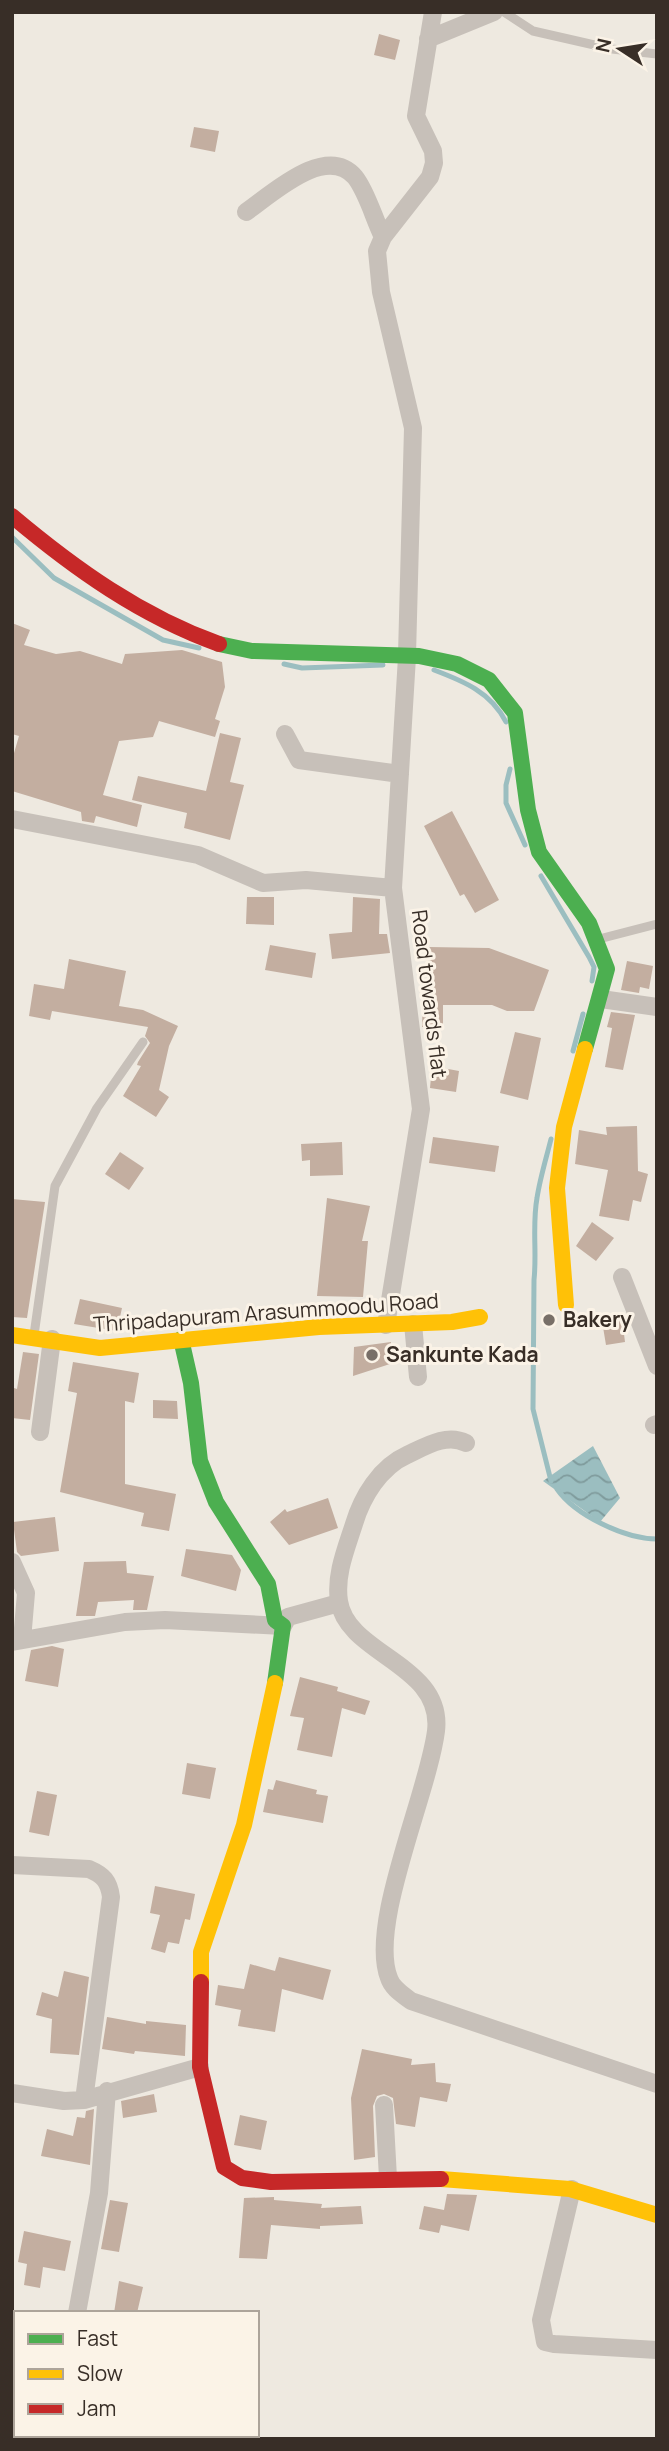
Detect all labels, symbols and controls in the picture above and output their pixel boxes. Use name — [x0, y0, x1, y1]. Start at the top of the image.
north arrow — [585, 14, 655, 84]
text: N — [589, 36, 618, 55]
street label: Road towards flat — [406, 908, 454, 1080]
street label: Thripadapuram Arasummoodu Road — [92, 1286, 440, 1338]
place label: Bakery — [563, 1305, 632, 1333]
marker: Bakery — [541, 1312, 557, 1328]
place label: Sankunte Kada — [386, 1340, 539, 1368]
marker: Sankunte Kada — [364, 1347, 380, 1363]
legend — [14, 2311, 259, 2437]
text: Fast — [77, 2324, 118, 2352]
text: Slow — [77, 2359, 123, 2387]
text: Jam — [77, 2394, 116, 2422]

